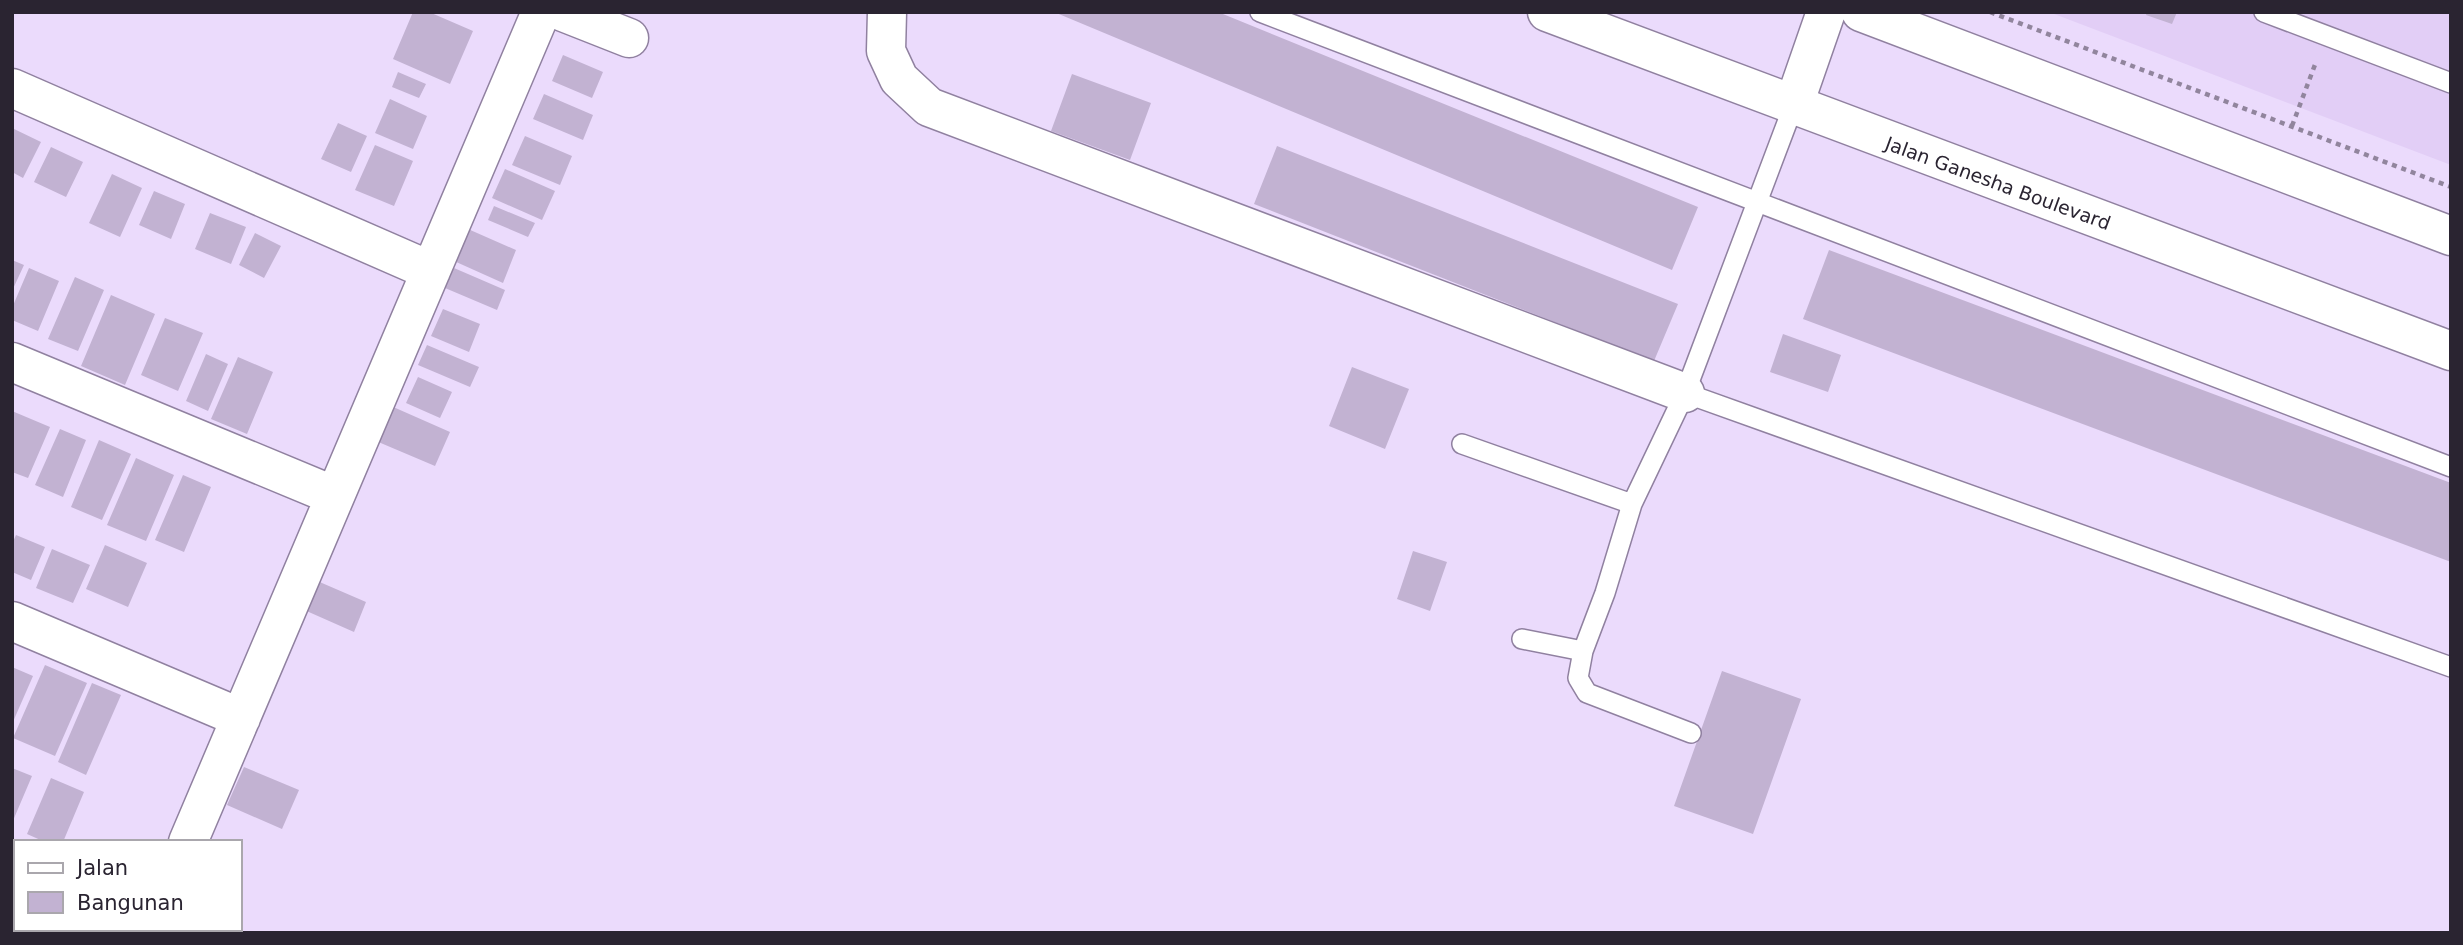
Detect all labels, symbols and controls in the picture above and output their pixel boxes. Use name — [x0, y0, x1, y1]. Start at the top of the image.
street label: Jalan Ganesha Boulevard — [1881, 132, 2114, 234]
legend — [14, 840, 242, 931]
text: Jalan — [75, 856, 128, 880]
text: Bangunan — [77, 891, 184, 915]

